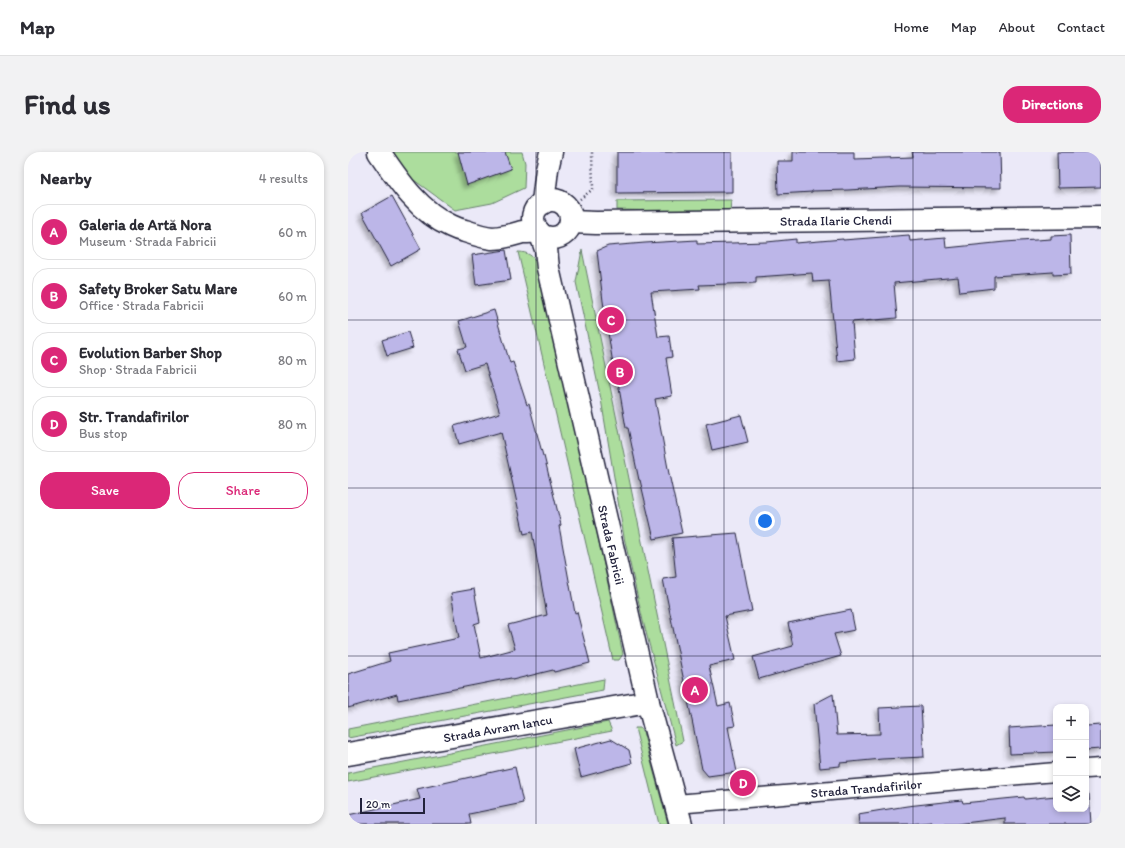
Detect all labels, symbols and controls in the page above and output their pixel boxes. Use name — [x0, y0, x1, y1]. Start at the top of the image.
text: Map — [20, 16, 55, 39]
text: Home — [894, 19, 929, 36]
text: Map — [951, 19, 977, 36]
text: About — [999, 19, 1035, 36]
text: Contact — [1057, 19, 1105, 36]
button: Directions — [1003, 86, 1101, 123]
text: Find us — [24, 87, 111, 121]
text: Nearby — [40, 168, 92, 188]
text: 4 results — [259, 171, 308, 186]
street label: Strada Ilarie Chendi — [780, 212, 892, 229]
text: Galeria de Artă Nora — [79, 216, 211, 234]
text: A — [50, 225, 58, 240]
text: 60 m — [278, 225, 307, 240]
text: Museum · Strada Fabricii — [79, 234, 216, 249]
text: Safety Broker Satu Mare — [79, 280, 237, 298]
text: B — [50, 289, 58, 304]
text: 60 m — [278, 289, 307, 304]
text: Office · Strada Fabricii — [79, 298, 204, 313]
pin: C — [598, 305, 624, 335]
text: Evolution Barber Shop — [79, 344, 222, 362]
text: C — [50, 353, 58, 368]
text: 80 m — [278, 353, 307, 368]
pin: B — [607, 357, 633, 387]
text: Shop · Strada Fabricii — [79, 362, 197, 377]
text: Str. Trandafirilor — [79, 408, 189, 426]
text: D — [50, 417, 58, 432]
text: 80 m — [278, 417, 307, 432]
text: Bus stop — [79, 426, 127, 441]
button: Save — [40, 472, 170, 509]
button: Share — [178, 472, 308, 509]
street label: Strada Fabricii — [595, 504, 628, 586]
your location — [755, 511, 775, 531]
pin: A — [682, 675, 708, 705]
map controls — [1053, 704, 1089, 812]
button: + — [1053, 704, 1089, 740]
street label: Strada Avram Iancu — [442, 712, 554, 745]
button: − — [1053, 740, 1089, 776]
pin: D — [730, 768, 756, 798]
street label: Strada Trandafirilor — [810, 776, 923, 801]
button: layers — [1053, 776, 1089, 812]
scale bar — [360, 796, 425, 815]
text: 20 m — [366, 798, 390, 811]

